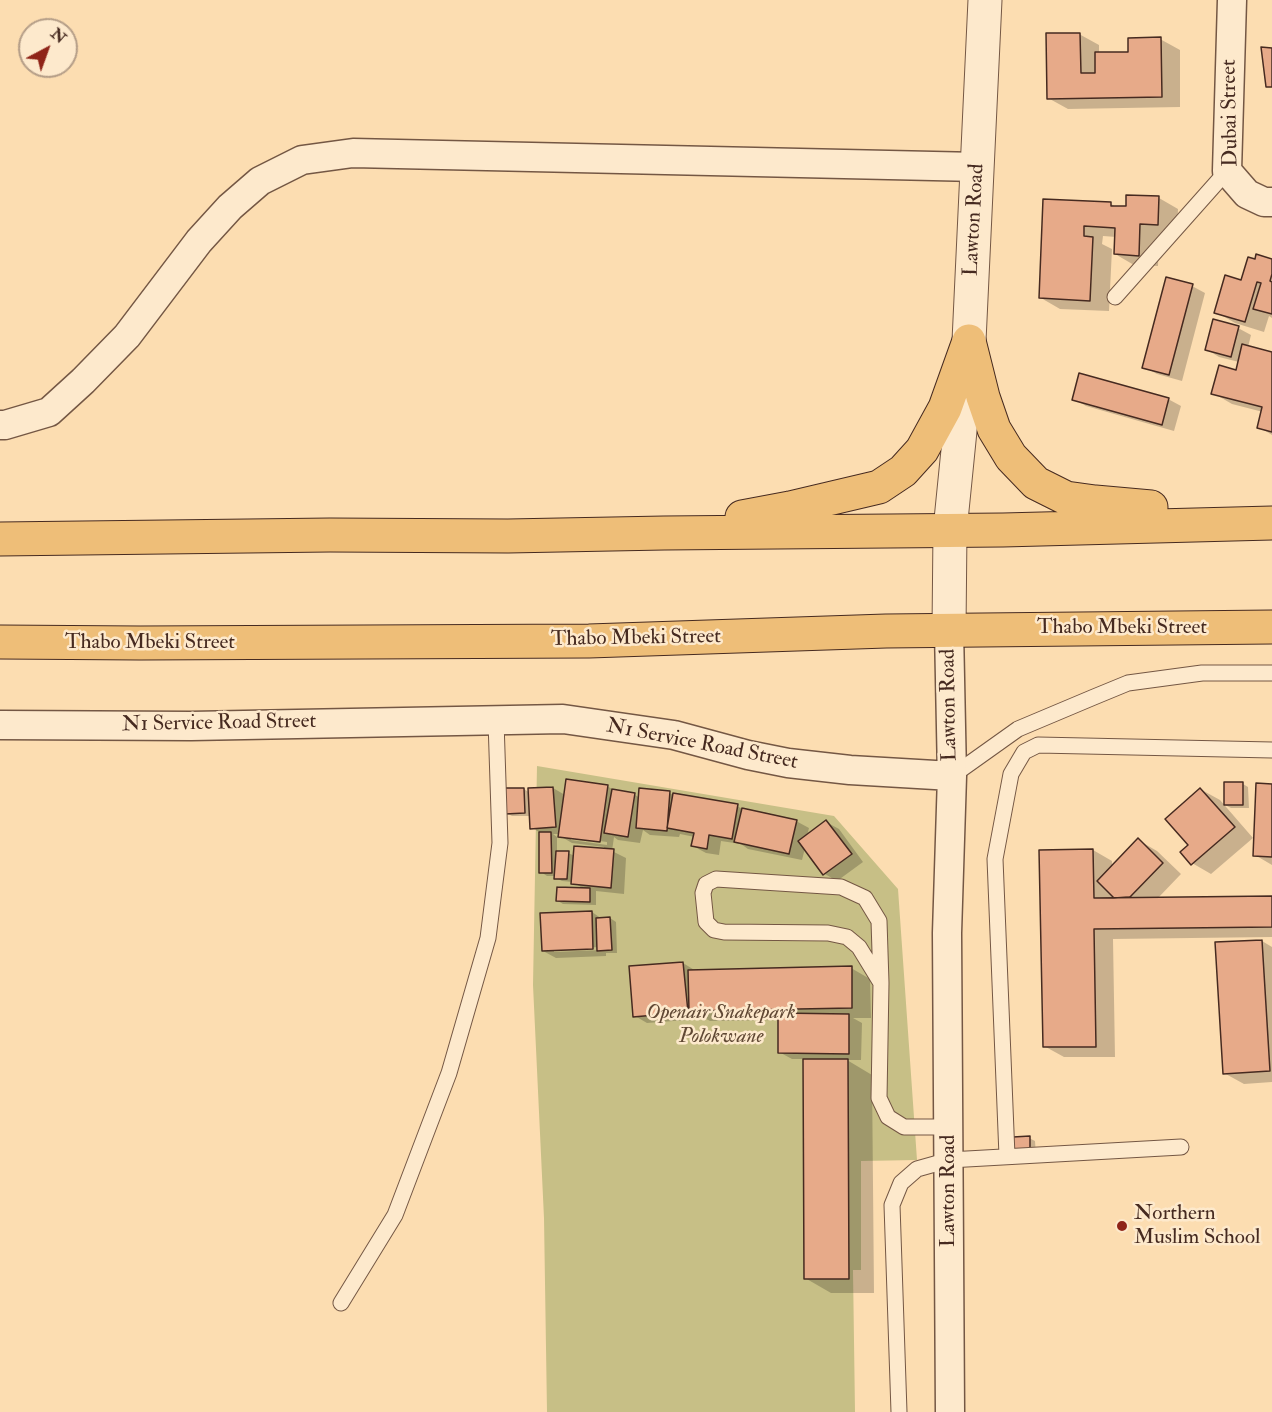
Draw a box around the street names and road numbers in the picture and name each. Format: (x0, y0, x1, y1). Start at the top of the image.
street label: Dubai Street (1217, 59, 1245, 167)
street label: Lawton Road (959, 163, 991, 277)
street label: Thabo Mbeki Street (1037, 615, 1207, 641)
street label: Thabo Mbeki Street (551, 625, 721, 653)
street label: Thabo Mbeki Street (65, 630, 235, 656)
street label: Lawton Road (936, 649, 964, 761)
street label: N1 Service Road Street (122, 710, 316, 738)
street label: N1 Service Road Street (604, 714, 800, 776)
street label: Lawton Road (936, 1135, 962, 1247)

